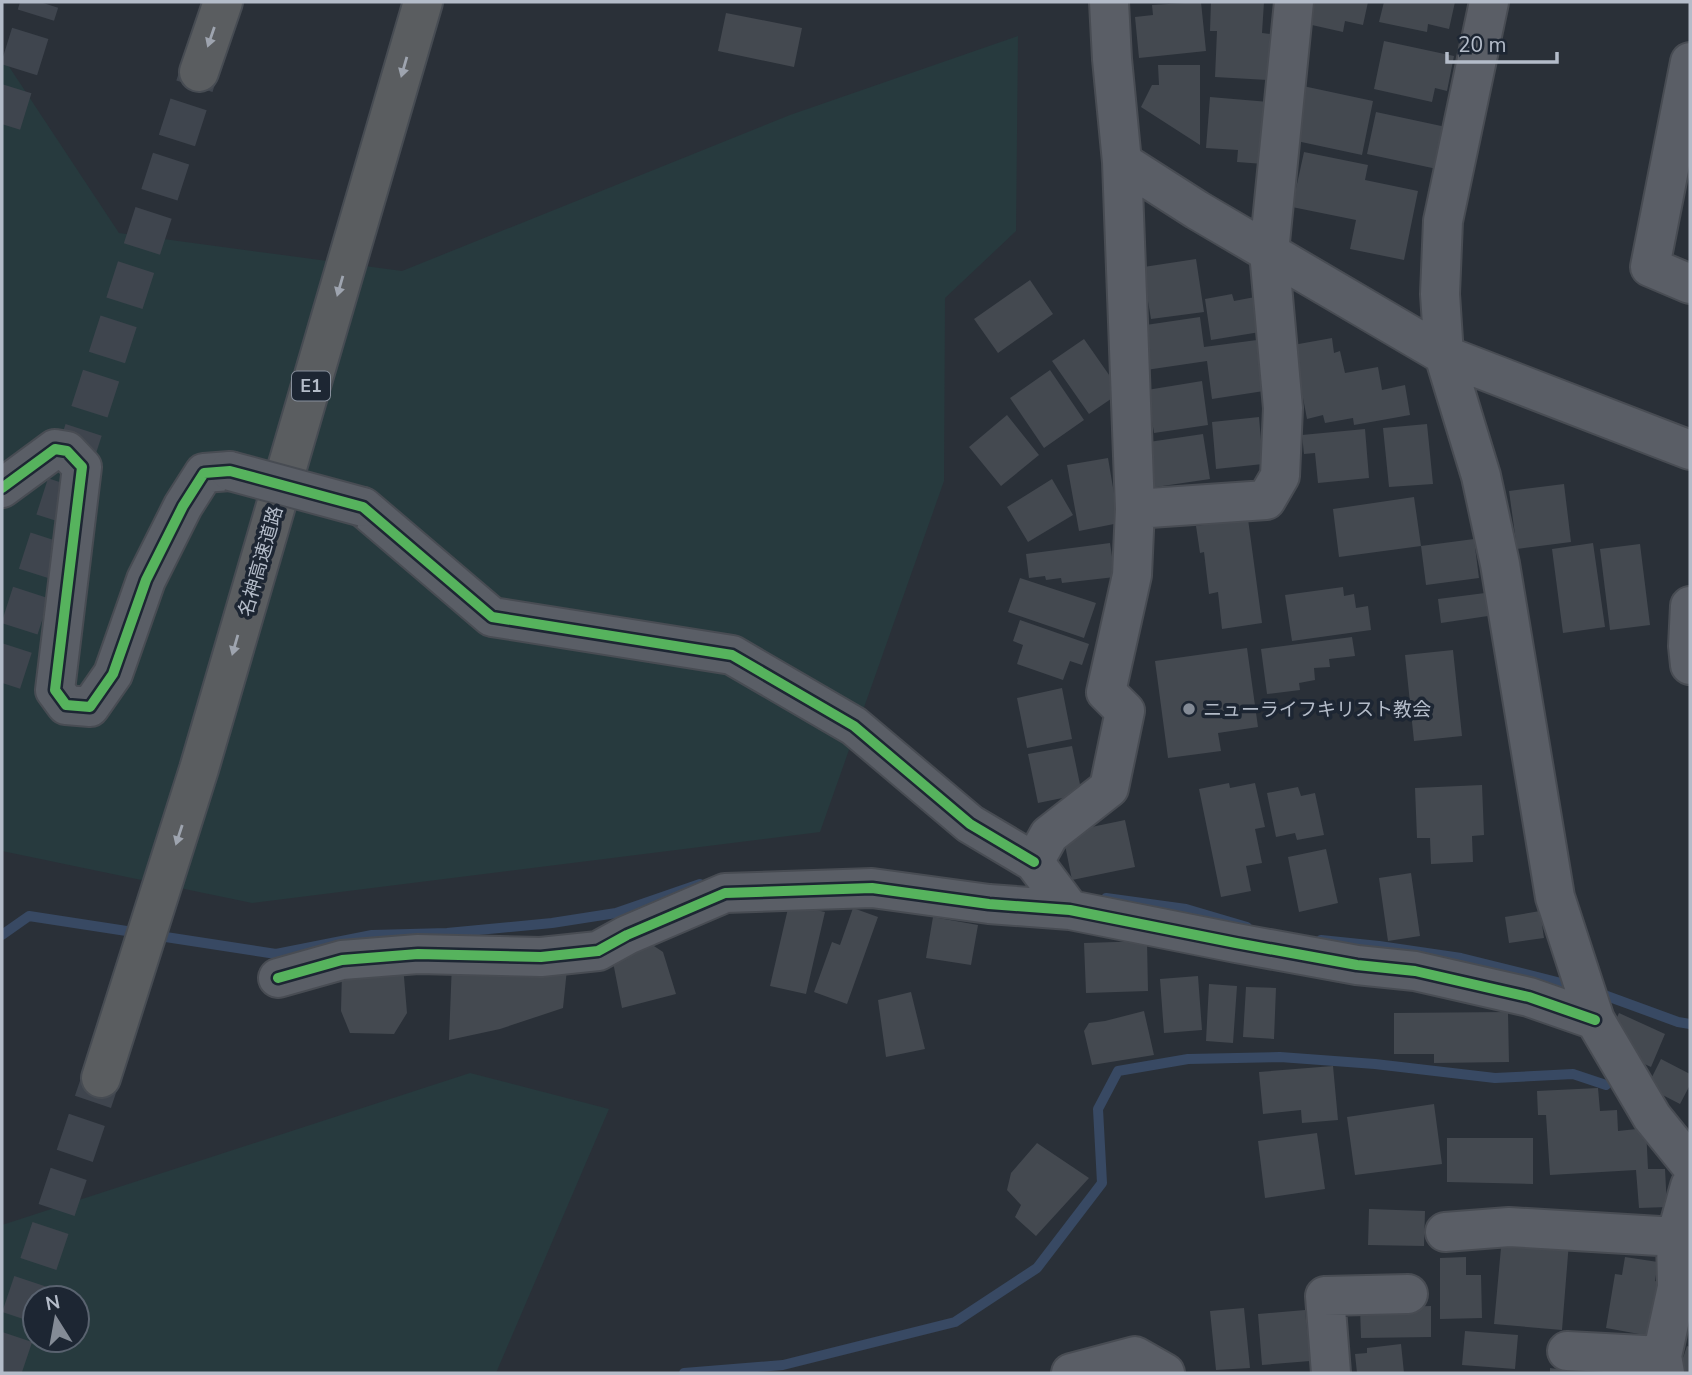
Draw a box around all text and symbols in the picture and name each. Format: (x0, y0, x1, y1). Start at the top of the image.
scale bar (1447, 21, 1557, 65)
one-way arrow (205, 26, 216, 47)
text: 20 m (1458, 31, 1507, 59)
one-way arrow (398, 57, 408, 78)
one-way arrow (335, 275, 345, 296)
road number: E1 (292, 372, 330, 400)
street label: 名神高速道路 (233, 503, 289, 620)
one-way arrow (230, 635, 240, 656)
place label: ニューライフキリスト教会 (1203, 697, 1431, 723)
marker: ニューライフキリスト教会 (1181, 701, 1197, 717)
one-way arrow (173, 824, 183, 845)
north arrow (21, 1284, 91, 1354)
text: N (43, 1289, 62, 1317)

